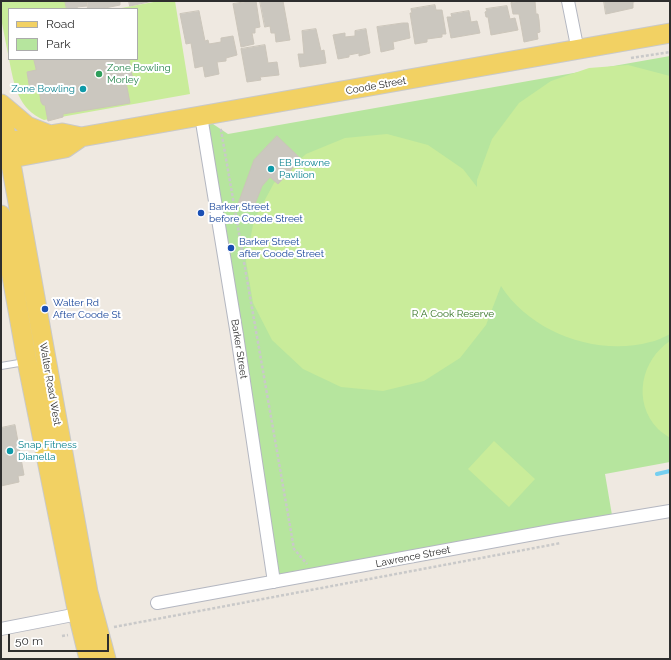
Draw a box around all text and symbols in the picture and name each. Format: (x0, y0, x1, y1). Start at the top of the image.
legend (8, 8, 138, 60)
text: Road (46, 17, 75, 31)
text: Park (46, 37, 71, 51)
place label: Zone Bowling Morley (107, 62, 171, 86)
marker: Zone Bowling Morley (94, 69, 104, 79)
street label: Coode Street (345, 75, 407, 97)
place label: Zone Bowling (11, 83, 75, 95)
marker: Zone Bowling (78, 84, 88, 94)
place label: EB Browne Pavilion (279, 157, 330, 180)
marker: EB Browne Pavilion (266, 164, 276, 174)
place label: Barker Street before Coode Street (209, 201, 303, 224)
marker: Barker Street before Coode Street (196, 208, 206, 218)
place label: Barker Street after Coode Street (239, 236, 324, 260)
marker: Barker Street after Coode Street (226, 243, 236, 253)
place label: Walter Rd After Coode St (53, 297, 121, 320)
marker: Walter Rd After Coode St (40, 304, 50, 314)
park label: R A Cook Reserve (412, 308, 494, 320)
street label: Barker Street (228, 318, 250, 380)
street label: Walter Road West (37, 342, 63, 426)
place label: Snap Fitness Dianella (18, 439, 77, 462)
marker: Snap Fitness Dianella (5, 446, 15, 456)
street label: Lawrence Street (375, 544, 451, 570)
scale bar (10, 626, 111, 652)
text: 50 m (15, 634, 43, 648)

